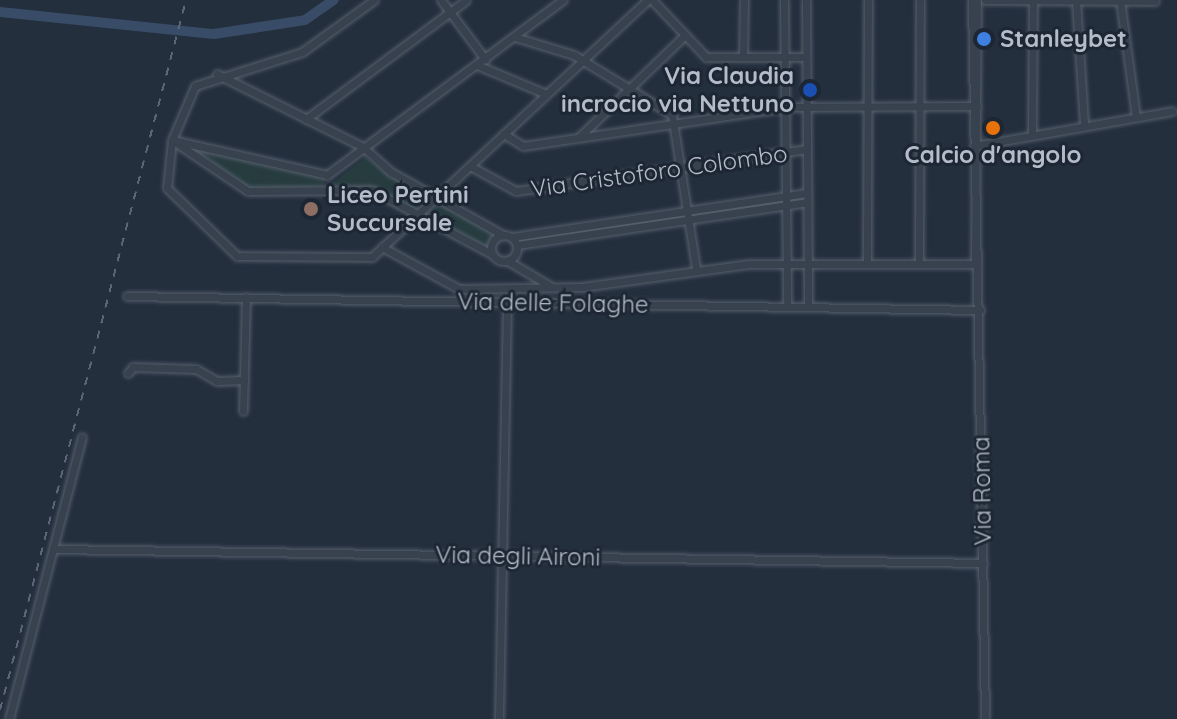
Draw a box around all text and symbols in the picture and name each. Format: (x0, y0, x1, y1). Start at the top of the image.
place label: Stanleybet (1000, 25, 1127, 53)
marker: Stanleybet (975, 30, 993, 48)
place label: Via Claudia incrocio via Nettuno (561, 62, 794, 118)
marker: Via Claudia incrocio via Nettuno (801, 81, 819, 99)
marker: Calcio d'angolo (984, 119, 1002, 137)
street label: Via Cristoforo Colombo (529, 139, 789, 203)
place label: Calcio d'angolo (905, 141, 1081, 169)
place label: Liceo Pertini Succursale (327, 181, 469, 237)
marker: Liceo Pertini Succursale (302, 200, 320, 218)
street label: Via delle Folaghe (457, 287, 649, 319)
street label: Via Roma (967, 436, 997, 546)
street label: Via degli Aironi (435, 540, 601, 572)

